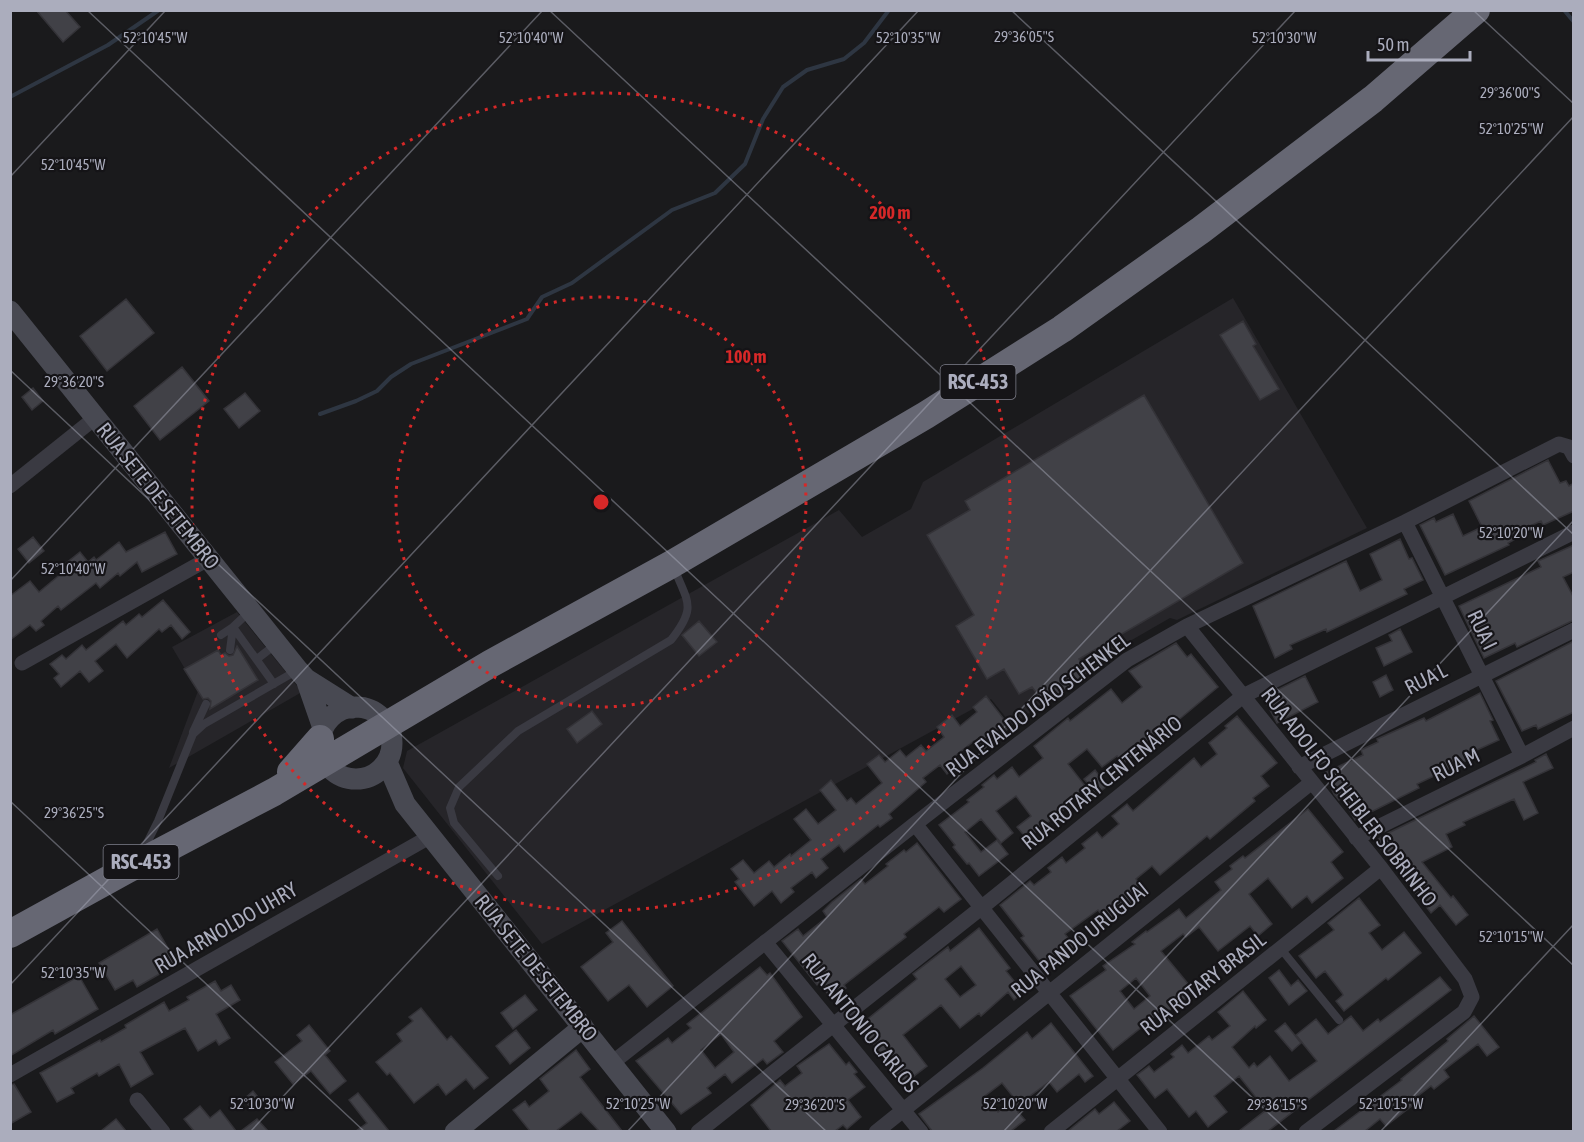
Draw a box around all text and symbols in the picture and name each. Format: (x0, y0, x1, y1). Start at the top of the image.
scale bar (1368, 24, 1470, 62)
text: 29°36'05"S (994, 28, 1054, 45)
text: 52°10'45"W (123, 29, 187, 46)
text: 52°10'40"W (499, 29, 563, 46)
text: 52°10'35"W (876, 29, 940, 46)
text: 52°10'30"W (1252, 29, 1316, 46)
text: 50 m (1377, 34, 1409, 55)
text: 29°36'00"S (1480, 84, 1540, 101)
text: 52°10'25"W (1479, 120, 1543, 137)
text: 52°10'45"W (41, 156, 105, 173)
text: 200 m (870, 202, 910, 223)
text: 100 m (726, 346, 766, 367)
road number: RSC-453 (940, 365, 1016, 399)
text: 29°36'20"S (44, 373, 104, 390)
street label: RUA SETE DE SETEMBRO (93, 417, 225, 573)
centre of rings (591, 492, 611, 512)
text: 52°10'20"W (1479, 524, 1543, 541)
text: 52°10'40"W (41, 560, 105, 577)
street label: RUA I (1463, 606, 1503, 653)
street label: RUA EVALDO JOÃO SCHENKEL (941, 627, 1134, 781)
street label: RUA L (1400, 657, 1451, 699)
street label: RUA ADOLFO SCHEIBLER SOBRINHO (1257, 682, 1443, 911)
street label: RUA ROTARY CENTENÁRIO (1016, 710, 1186, 854)
street label: RUA M (1428, 742, 1483, 786)
text: 29°36'25"S (44, 804, 104, 821)
road number: RSC-453 (104, 845, 178, 879)
street label: RUA ARNOLDO UHRY (150, 876, 302, 978)
street label: RUA PANDO URUGUAI (1006, 877, 1153, 1002)
street label: RUA SETE DE SETEMBRO (471, 889, 603, 1045)
street label: RUA ROTARY BRASIL (1135, 927, 1270, 1040)
text: 52°10'15"W (1479, 928, 1543, 945)
street label: RUA ANTONIO CARLOS (797, 948, 924, 1097)
text: 52°10'35"W (41, 964, 105, 981)
text: 52°10'30"W (230, 1095, 294, 1112)
text: 52°10'25"W (606, 1095, 670, 1112)
text: 52°10'20"W (983, 1095, 1047, 1112)
text: 52°10'15"W (1359, 1095, 1423, 1112)
text: 29°36'20"S (785, 1096, 845, 1113)
text: 29°36'15"S (1247, 1096, 1307, 1113)

